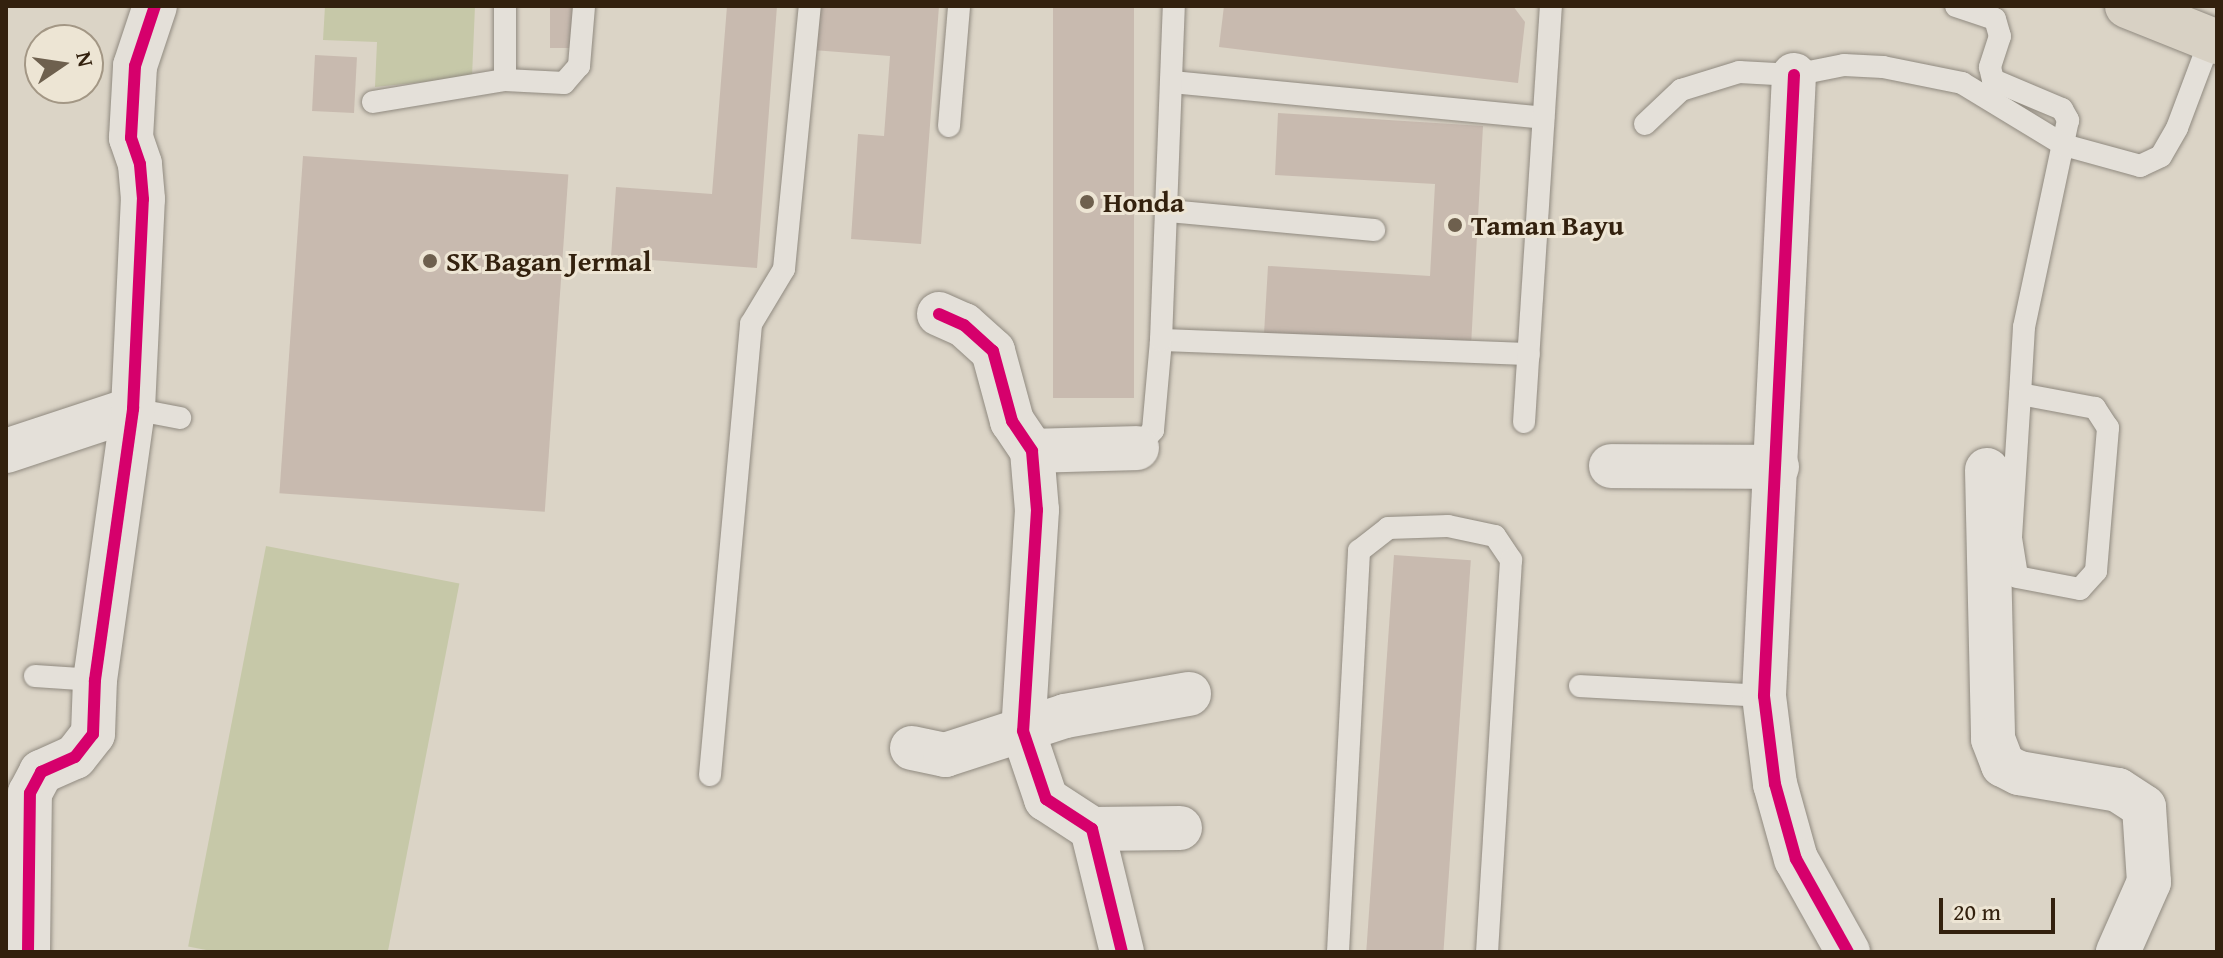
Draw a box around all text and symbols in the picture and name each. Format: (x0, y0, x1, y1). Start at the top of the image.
north arrow (24, 24, 104, 104)
text: N (68, 48, 103, 70)
place label: Honda (1103, 185, 1184, 219)
marker: Honda (1078, 193, 1096, 211)
place label: Taman Bayu (1471, 208, 1624, 242)
marker: Taman Bayu (1446, 216, 1464, 234)
place label: SK Bagan Jermal (446, 244, 651, 278)
marker: SK Bagan Jermal (421, 252, 439, 270)
scale bar (1943, 882, 2059, 932)
text: 20 m (1953, 894, 2001, 929)

